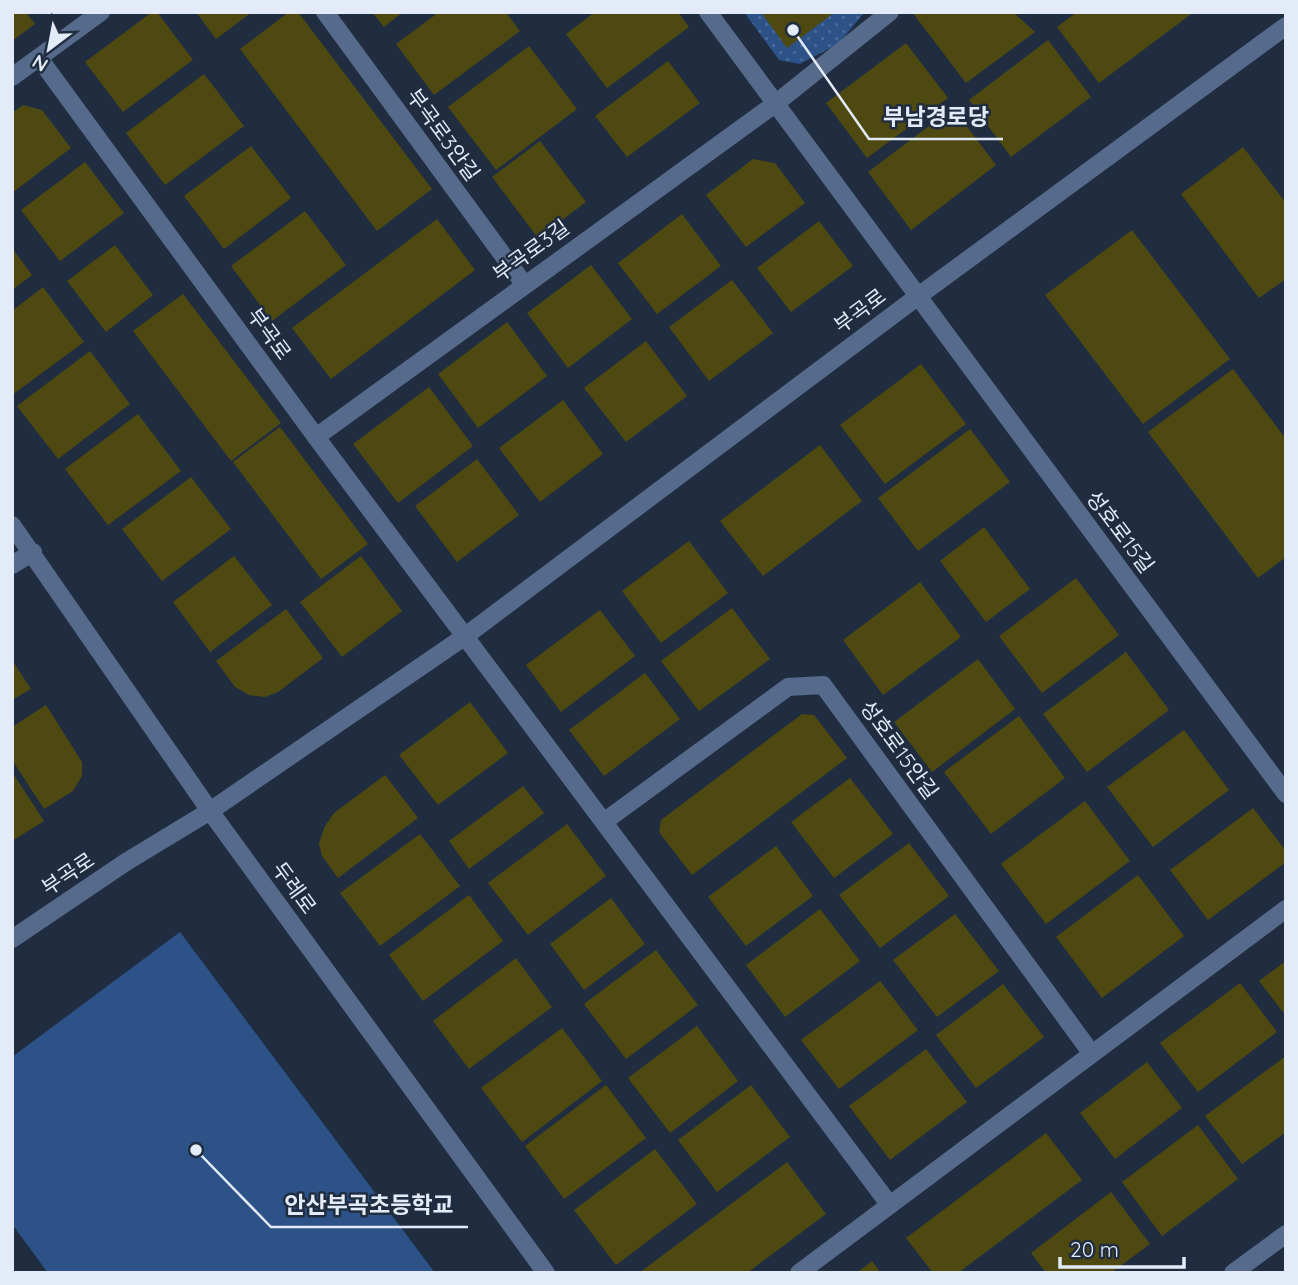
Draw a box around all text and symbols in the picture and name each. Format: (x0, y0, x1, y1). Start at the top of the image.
north arrow (14, 14, 84, 84)
text: N (28, 50, 52, 77)
street label: 부곡로3안길 (402, 83, 486, 186)
callout: 부남경로당 (869, 95, 1003, 139)
text: 부남경로당 (883, 102, 989, 131)
street label: 부곡로3길 (487, 214, 574, 287)
street label: 부곡로 (828, 282, 890, 338)
street label: 부곡로 (242, 302, 297, 365)
street label: 성호로15길 (1081, 485, 1160, 578)
street label: 성호로15안길 (855, 695, 944, 804)
street label: 부곡로 (36, 846, 99, 900)
street label: 두레로 (267, 856, 322, 919)
callout: 안산부곡초등학교 (271, 1183, 468, 1227)
text: 안산부곡초등학교 (284, 1190, 454, 1219)
scale bar (1060, 1226, 1184, 1270)
text: 20 m (1070, 1236, 1119, 1262)

